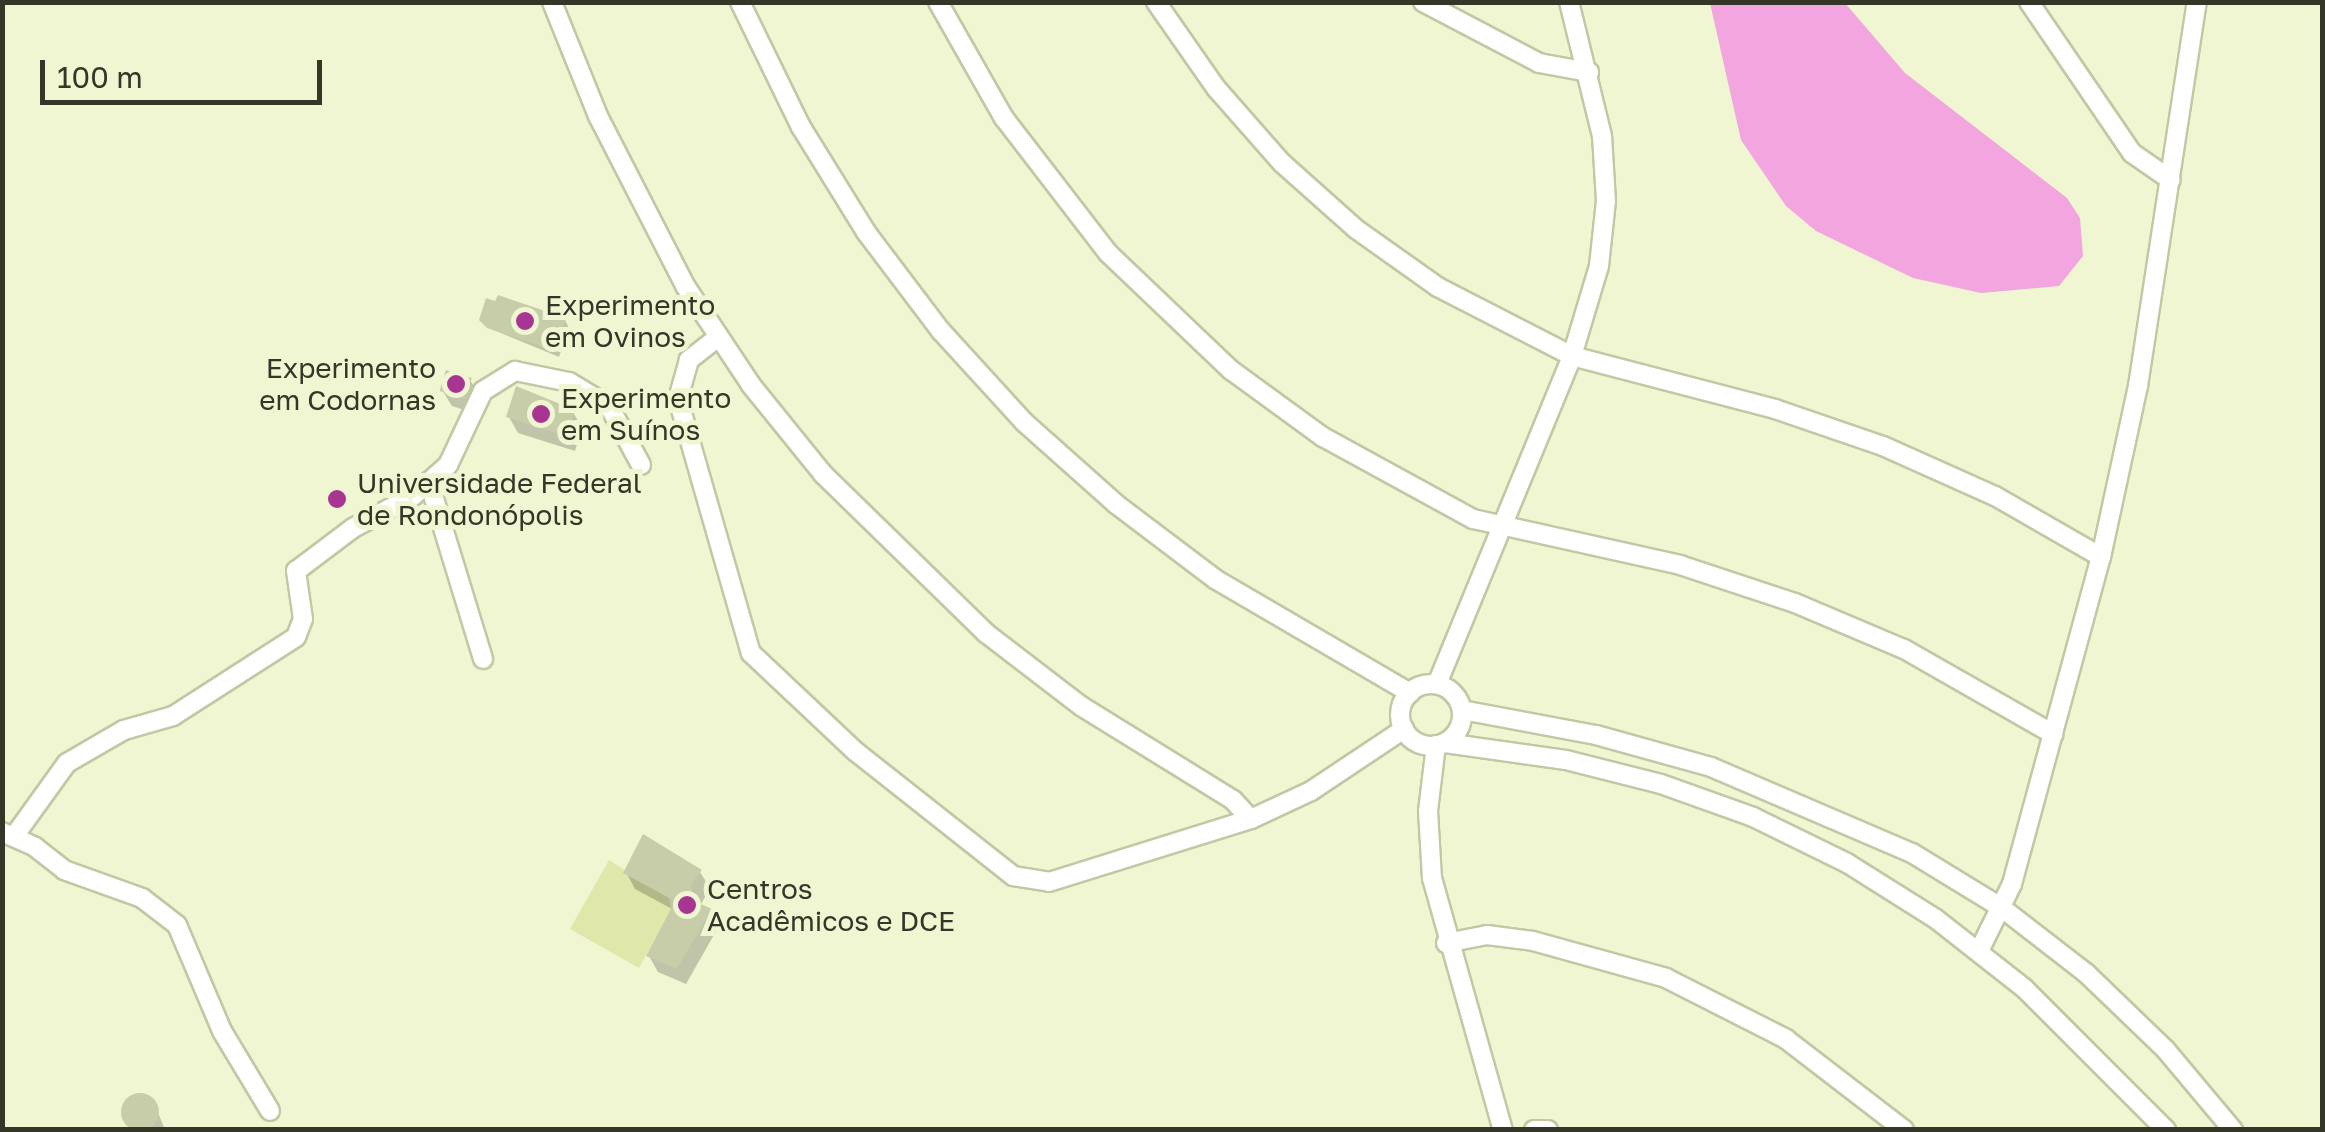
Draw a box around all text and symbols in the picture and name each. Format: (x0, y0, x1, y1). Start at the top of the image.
scale bar (45, 40, 328, 102)
text: 100 m (57, 59, 143, 95)
place label: Experimento em Ovinos (545, 288, 715, 354)
marker: Experimento em Ovinos (514, 310, 536, 332)
place label: Experimento em Codornas (259, 351, 436, 417)
marker: Experimento em Codornas (445, 373, 467, 395)
place label: Experimento em Suínos (561, 381, 731, 447)
marker: Experimento em Suínos (530, 403, 552, 425)
place label: Universidade Federal de Rondonópolis (357, 466, 642, 532)
marker: Universidade Federal de Rondonópolis (326, 488, 348, 510)
place label: Centros Acadêmicos e DCE (707, 872, 955, 938)
marker: Centros Acadêmicos e DCE (676, 894, 698, 916)

